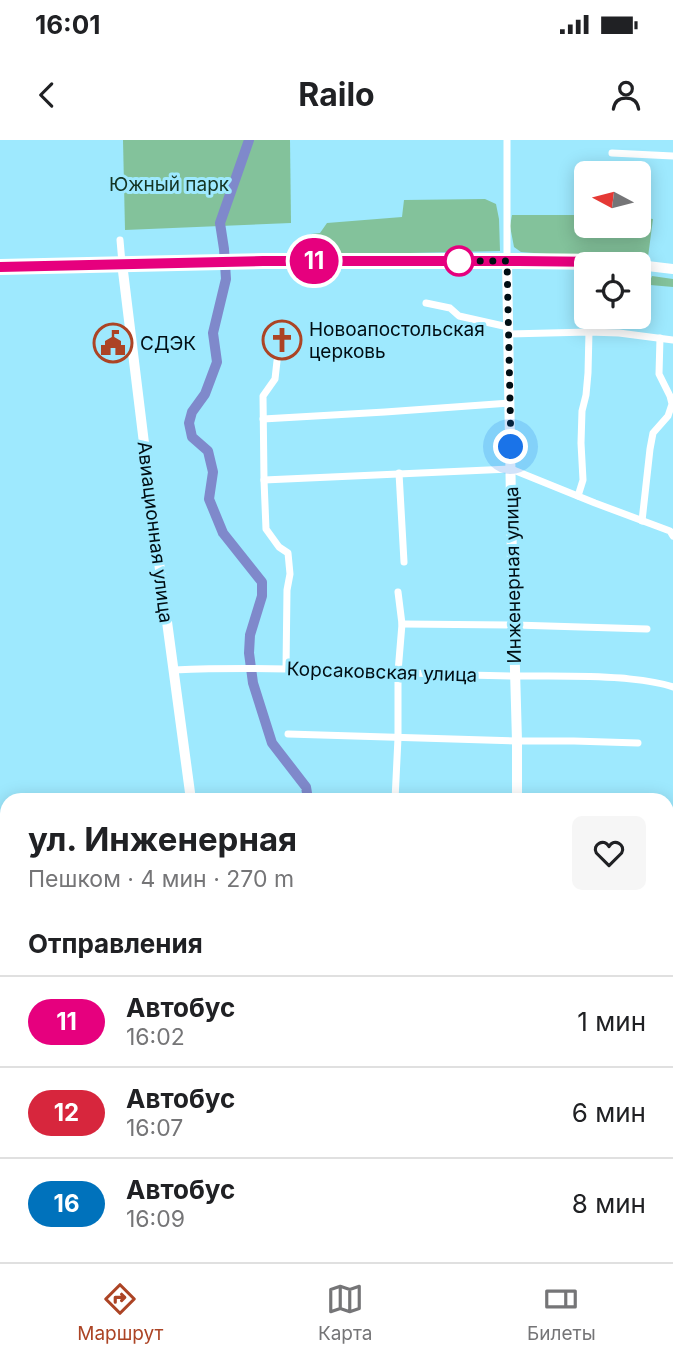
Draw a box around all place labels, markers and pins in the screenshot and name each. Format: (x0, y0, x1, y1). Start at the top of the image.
unlabelled marker (444, 246, 474, 276)
place label: Новоапостольская церковь (309, 318, 485, 363)
church icon: Новоапостольская церковь (261, 319, 303, 361)
public building icon: СДЭК (92, 322, 134, 364)
place label: СДЭК (140, 332, 196, 355)

